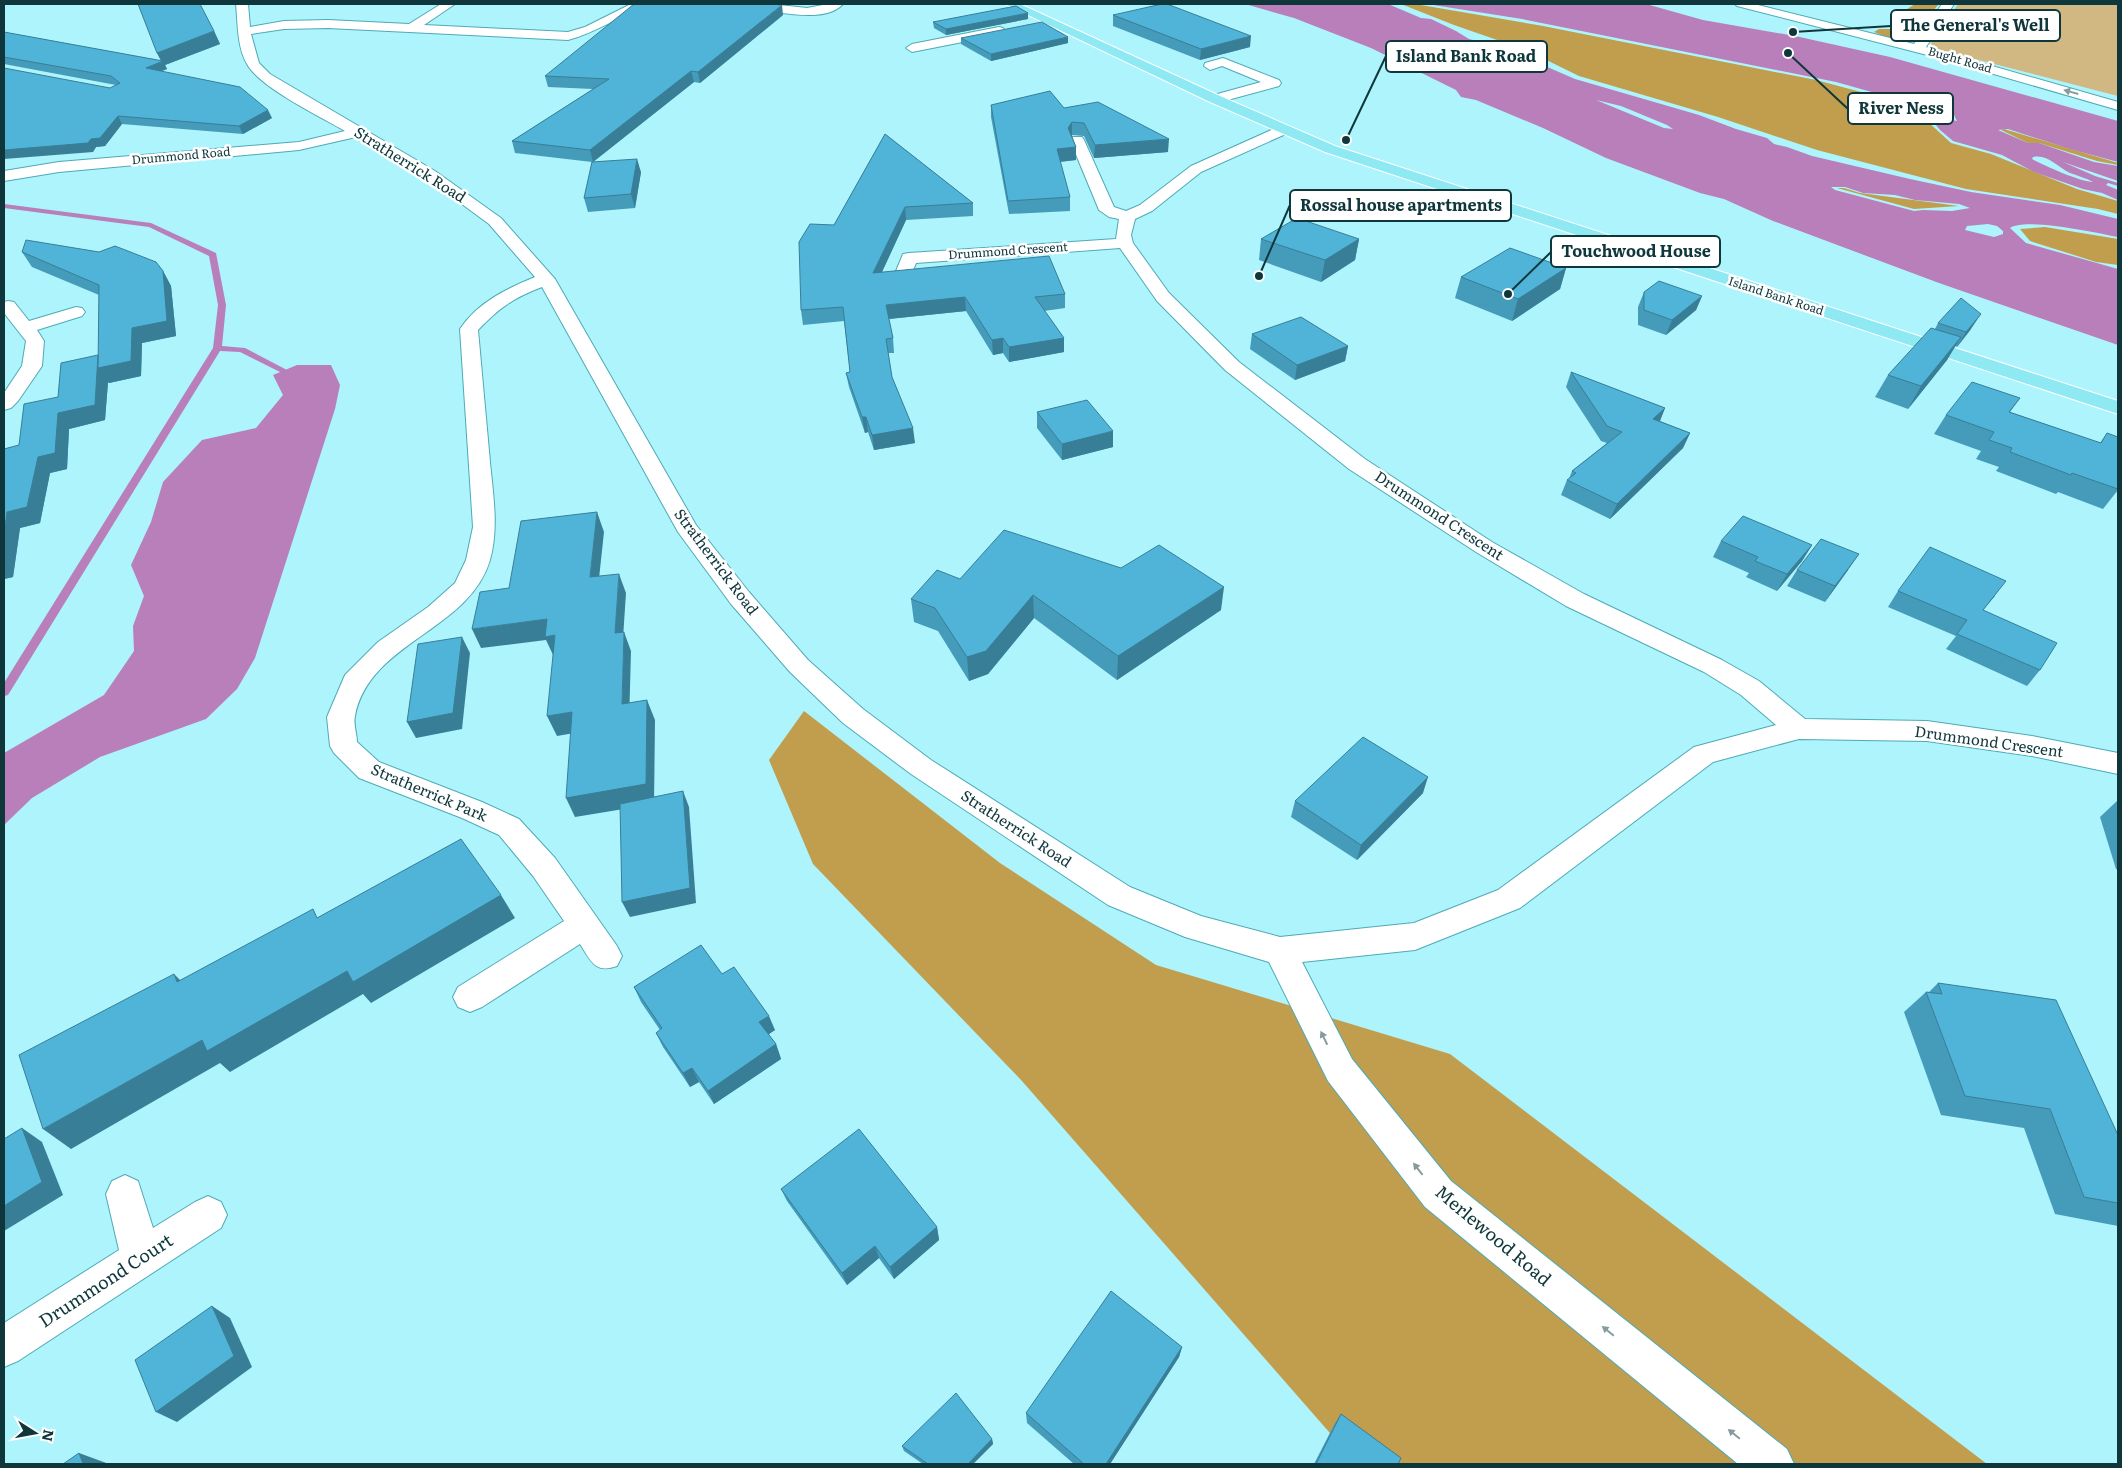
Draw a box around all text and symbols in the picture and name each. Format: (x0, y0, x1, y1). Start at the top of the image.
callout: The General's Well (1891, 10, 2060, 41)
text: The General's Well (1901, 12, 2050, 36)
callout: Island Bank Road (1386, 41, 1547, 72)
street label: Bught Road (1926, 41, 1995, 77)
text: Island Bank Road (1396, 43, 1537, 67)
one-way arrow (2064, 88, 2079, 96)
callout: River Ness (1848, 93, 1953, 124)
text: River Ness (1858, 95, 1944, 119)
street label: Stratherrick Road (350, 120, 471, 207)
street label: Drummond Road (131, 142, 232, 168)
callout: Rossal house apartments (1290, 190, 1511, 221)
text: Rossal house apartments (1300, 192, 1502, 216)
callout: Touchwood House (1551, 236, 1720, 267)
street label: Drummond Crescent (947, 237, 1069, 263)
text: Touchwood House (1561, 238, 1711, 262)
street label: Island Bank Road (1726, 271, 1827, 319)
street label: Drummond Crescent (1371, 464, 1509, 565)
street label: Stratherrick Road (670, 503, 765, 619)
street label: Drummond Crescent (1913, 719, 2065, 762)
street label: Stratherrick Park (368, 757, 492, 827)
street label: Stratherrick Road (957, 783, 1077, 872)
one-way arrow (1320, 1031, 1328, 1045)
one-way arrow (1413, 1163, 1424, 1176)
street label: Merlewood Road (1430, 1178, 1558, 1292)
street label: Drummond Court (33, 1226, 178, 1333)
one-way arrow (1602, 1326, 1615, 1337)
north arrow (10, 1408, 60, 1458)
text: N (38, 1428, 60, 1444)
one-way arrow (1728, 1428, 1741, 1439)

